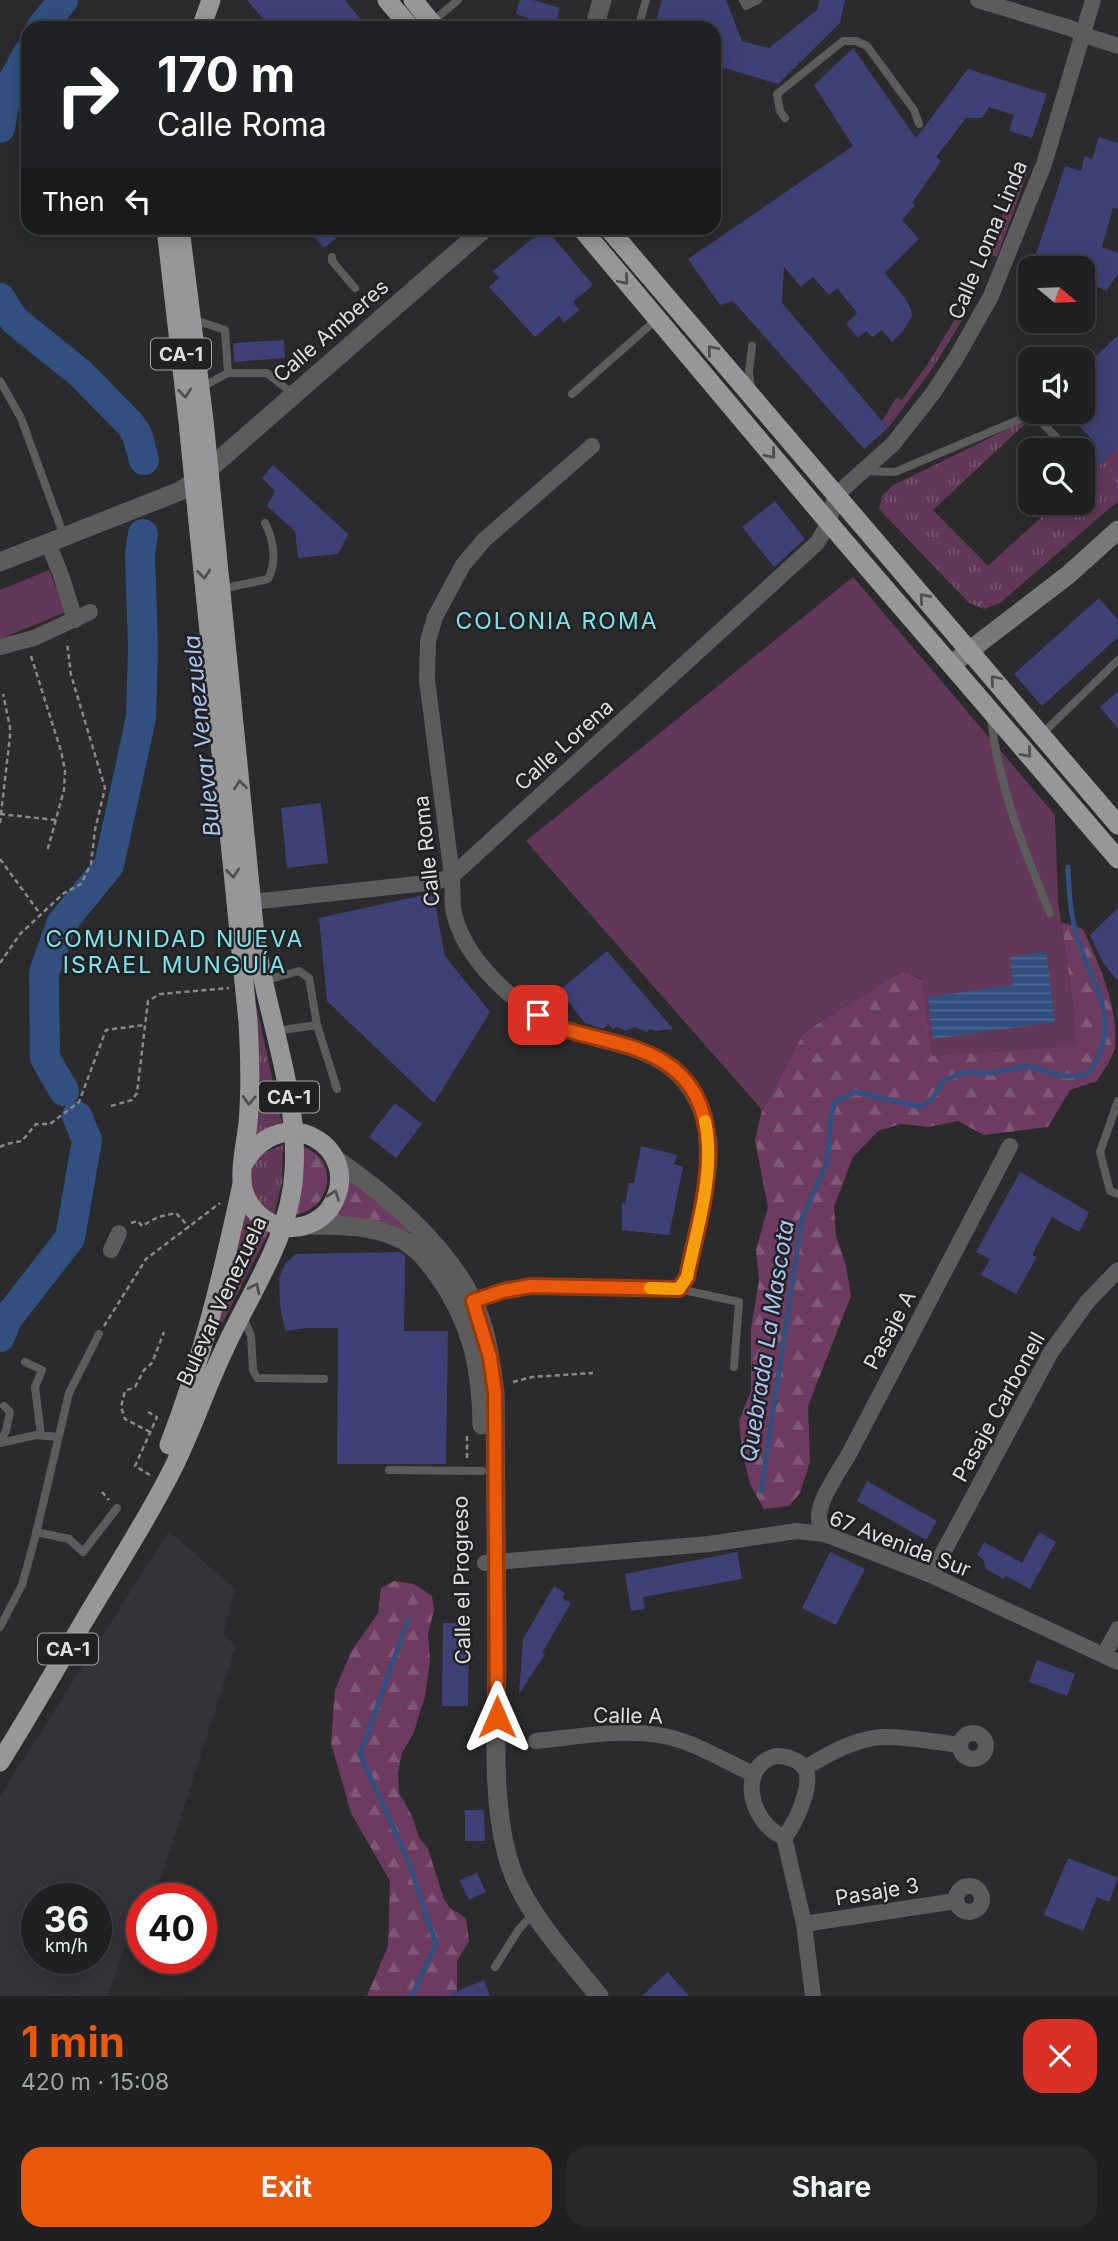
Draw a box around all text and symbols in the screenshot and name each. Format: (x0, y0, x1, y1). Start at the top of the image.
text: 170 m (157, 45, 295, 104)
icon: right (42, 49, 133, 140)
text: Calle Roma (157, 105, 327, 144)
street label: Calle Loma Linda (943, 157, 1032, 323)
icon: left (119, 182, 157, 220)
text: Then (42, 186, 105, 217)
north arrow (1018, 256, 1096, 332)
map controls (1018, 256, 1095, 515)
one-way arrow (616, 272, 629, 284)
street label: Calle Amberes (268, 274, 393, 387)
road number: CA-1 (151, 338, 211, 370)
one-way arrow (708, 346, 720, 359)
button: sound (1018, 347, 1095, 424)
one-way arrow (177, 388, 192, 399)
button: search (1018, 438, 1095, 515)
one-way arrow (763, 446, 775, 459)
one-way arrow (196, 568, 211, 580)
one-way arrow (920, 593, 932, 606)
district label: COLONIA ROMA (455, 607, 659, 635)
water label: Bulevar Venezuela (177, 634, 227, 838)
one-way arrow (990, 675, 1003, 688)
street label: Calle Lorena (509, 694, 618, 795)
one-way arrow (1019, 745, 1031, 758)
one-way arrow (233, 779, 248, 791)
street label: Calle Roma (408, 794, 445, 908)
one-way arrow (225, 868, 240, 879)
district label: COMUNIDAD NUEVA ISRAEL MUNGUÍA (46, 925, 304, 979)
pin (508, 985, 568, 1045)
icon: arrive (519, 996, 557, 1034)
road number: CA-1 (259, 1082, 319, 1112)
one-way arrow (242, 1095, 257, 1106)
one-way arrow (326, 1190, 340, 1202)
street label: Bulevar Venezuela (171, 1212, 272, 1389)
water label: Quebrada La Mascota (734, 1218, 800, 1464)
one-way arrow (247, 1283, 261, 1295)
street label: Pasaje A (858, 1286, 921, 1374)
street label: Pasaje Carbonell (947, 1328, 1050, 1486)
street label: Calle el Progreso (448, 1495, 475, 1665)
street label: 67 Avenida Sur (826, 1505, 974, 1582)
road number: CA-1 (38, 1634, 98, 1665)
position arrow (460, 1680, 534, 1754)
street label: Calle A (593, 1702, 663, 1729)
street label: Pasaje 3 (833, 1873, 921, 1910)
speed limit sign: 40 (126, 1883, 217, 1974)
text: 36 (44, 1898, 89, 1940)
text: km/h (45, 1935, 88, 1956)
text: 1 min (21, 2016, 125, 2067)
button: close (1023, 2019, 1097, 2093)
text: 420 m · 15:08 (21, 2068, 169, 2096)
button: Exit (21, 2147, 552, 2227)
button: Share (566, 2147, 1097, 2227)

